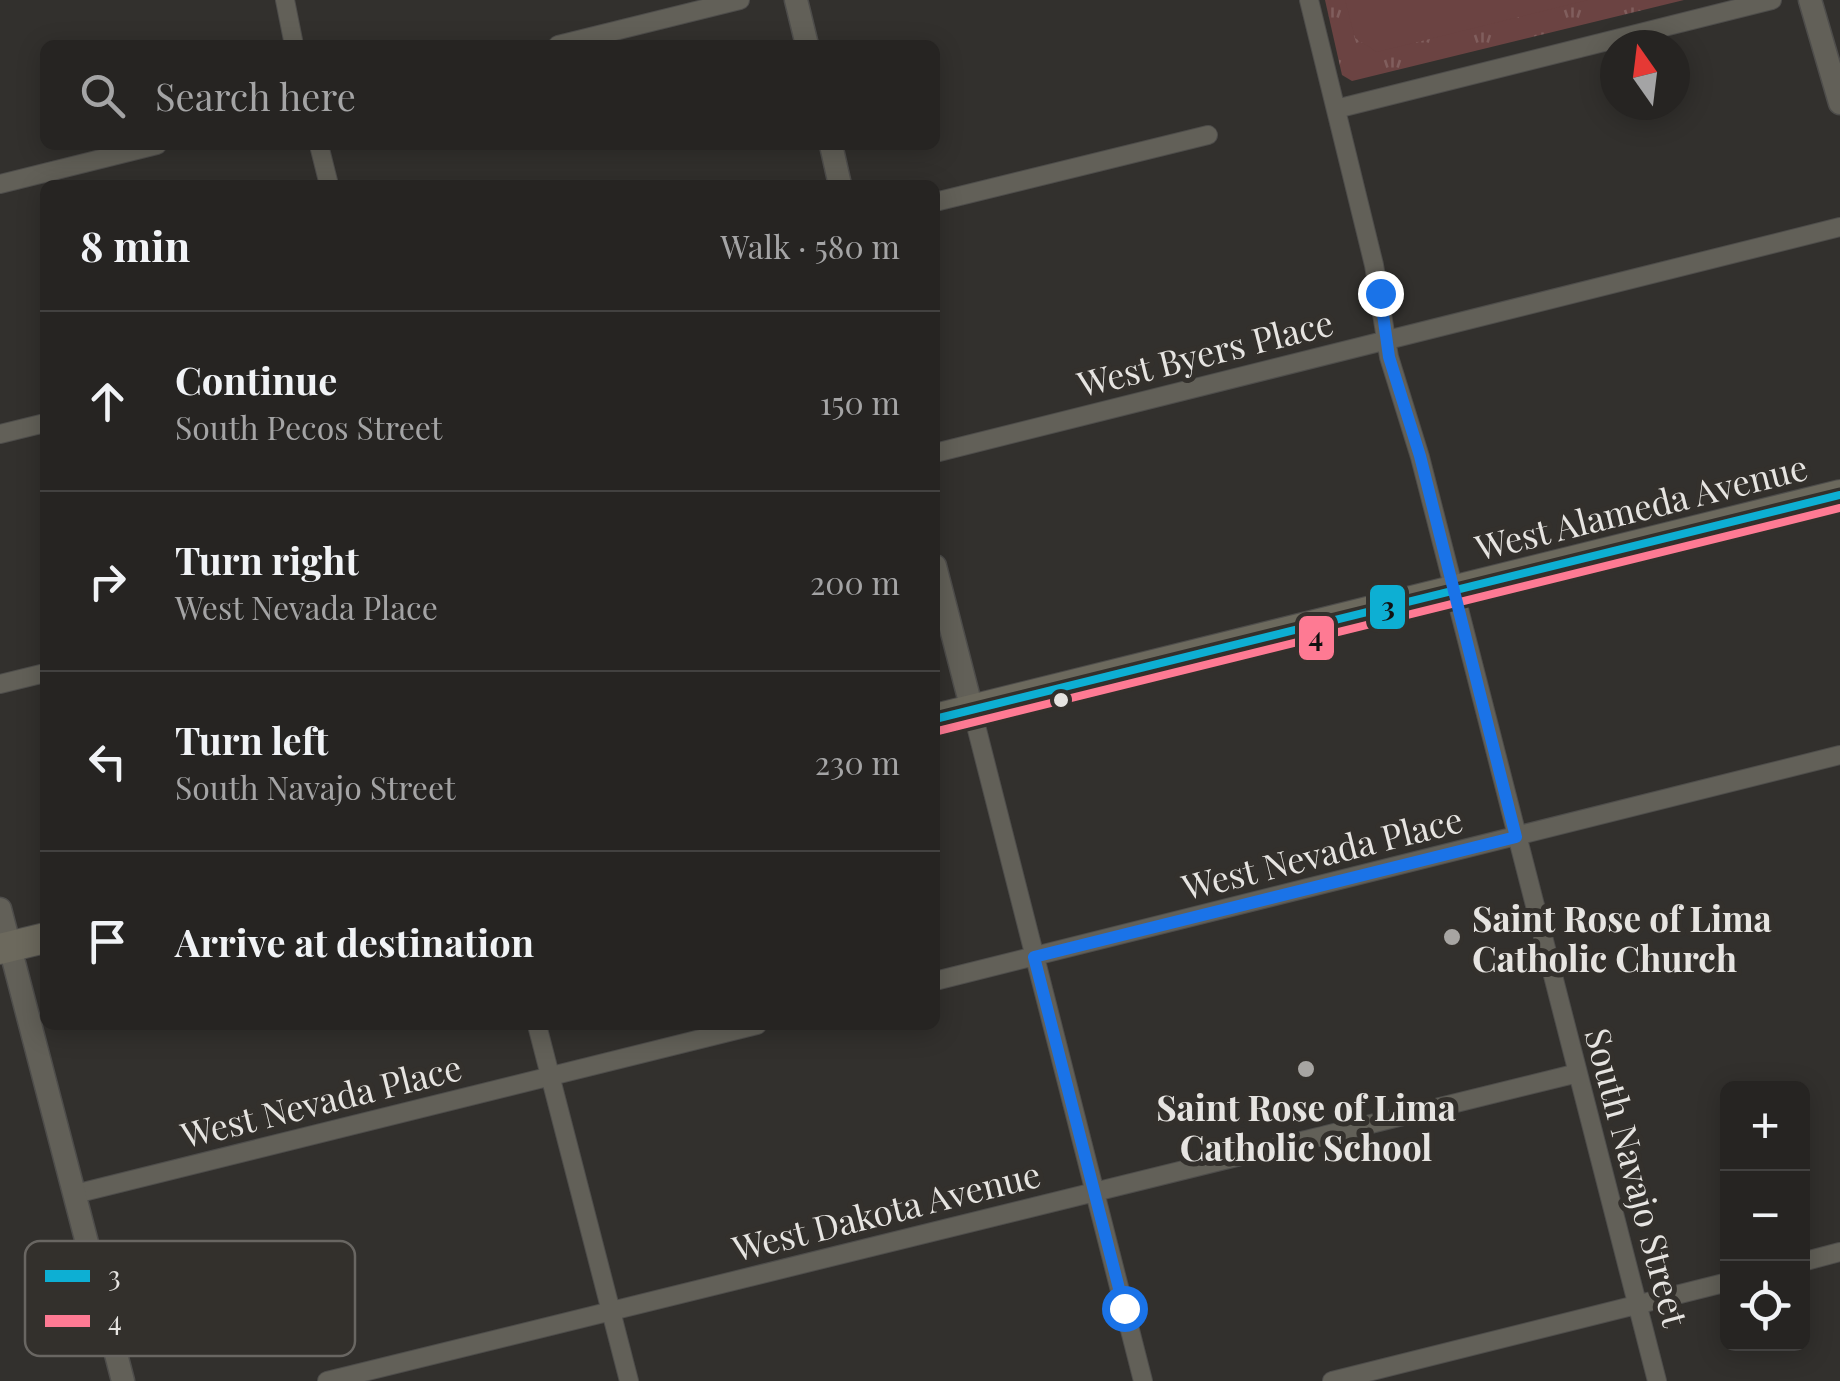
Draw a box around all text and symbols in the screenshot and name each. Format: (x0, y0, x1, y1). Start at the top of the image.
north arrow (1600, 30, 1690, 120)
search box (40, 40, 940, 150)
icon: search (75, 68, 130, 123)
text: Search here (155, 70, 356, 121)
text: 8 min (80, 217, 190, 273)
text: Walk · 580 m (720, 224, 900, 267)
route end (1358, 271, 1404, 317)
street label: West Byers Place (1071, 298, 1338, 407)
text: Continue (175, 354, 337, 405)
icon: ahead (80, 374, 135, 429)
text: 150 m (820, 380, 900, 423)
text: South Pecos Street (175, 405, 442, 448)
street label: West Alameda Avenue (1469, 442, 1812, 570)
text: Turn right (175, 534, 359, 585)
icon: right (80, 554, 135, 609)
text: 200 m (810, 560, 900, 603)
line badge: 3 (1368, 583, 1407, 631)
text: West Nevada Place (175, 585, 438, 628)
text: 3 (1381, 587, 1395, 624)
line badge: 4 (1297, 614, 1336, 662)
text: 4 (1309, 617, 1323, 654)
unlabelled marker (1051, 690, 1071, 710)
text: Turn left (175, 714, 328, 765)
icon: left (80, 734, 135, 789)
text: 230 m (815, 740, 900, 783)
text: South Navajo Street (175, 765, 456, 808)
street label: West Nevada Place (1176, 794, 1467, 910)
place label: Saint Rose of Lima Catholic Church (1472, 894, 1772, 981)
icon: arrive (80, 914, 135, 969)
text: Arrive at destination (175, 916, 534, 967)
marker: Saint Rose of Lima Catholic Church (1441, 926, 1463, 948)
street label: South Navajo Street (1576, 1023, 1701, 1332)
street label: West Nevada Place (175, 1042, 466, 1158)
marker: Saint Rose of Lima Catholic School (1295, 1058, 1317, 1080)
map controls (1720, 1081, 1810, 1351)
button: + (1720, 1081, 1810, 1171)
place label: Saint Rose of Lima Catholic School (1156, 1083, 1456, 1170)
street label: West Dakota Avenue (726, 1149, 1045, 1271)
button: − (1720, 1171, 1810, 1261)
legend (25, 1241, 355, 1356)
text: 3 (108, 1256, 121, 1293)
button: locate (1720, 1261, 1810, 1351)
route start (1102, 1286, 1148, 1332)
text: 4 (108, 1301, 122, 1338)

